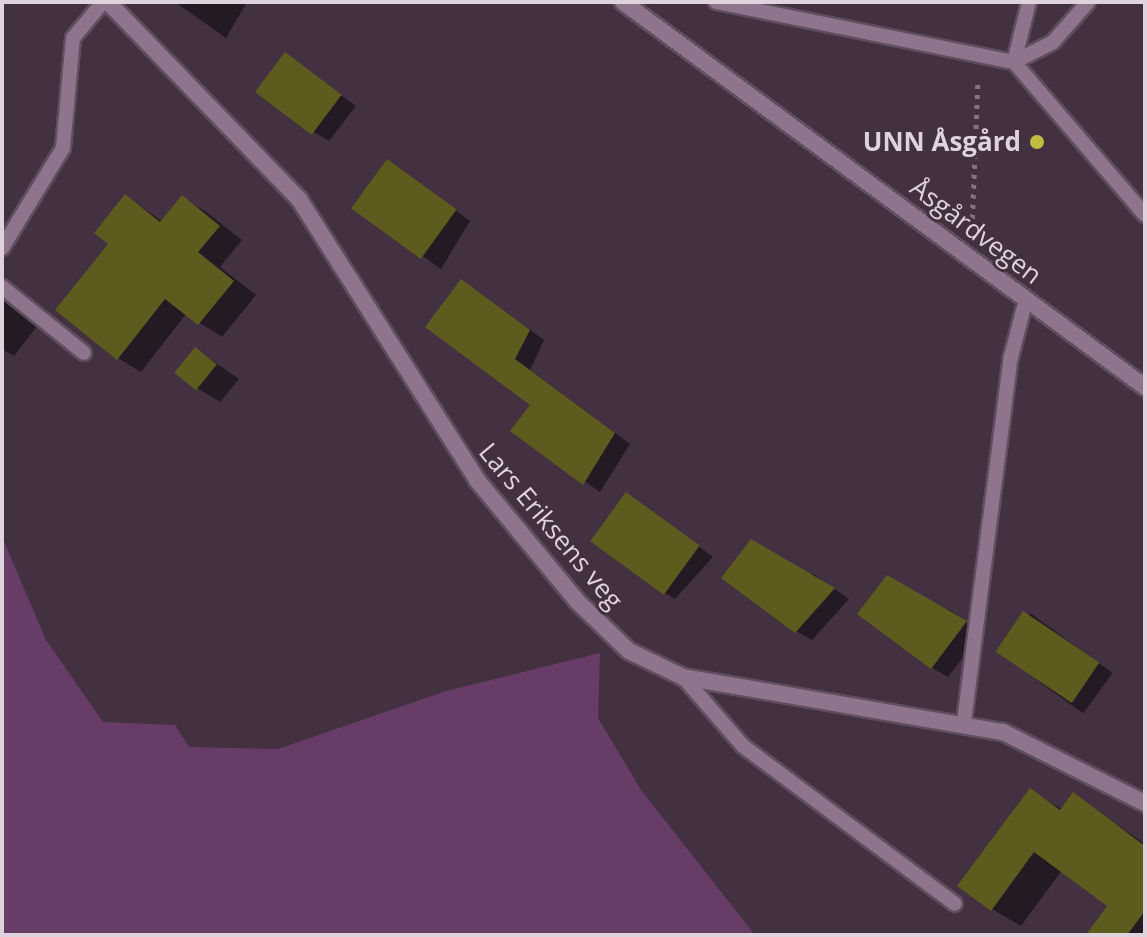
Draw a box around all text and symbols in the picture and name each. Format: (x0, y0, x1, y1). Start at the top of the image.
place label: UNN Åsgård (863, 126, 1021, 158)
marker: UNN Åsgård (1028, 133, 1046, 151)
street label: Åsgårdvegen (904, 172, 1048, 290)
street label: Lars Eriksens veg (473, 437, 629, 615)

